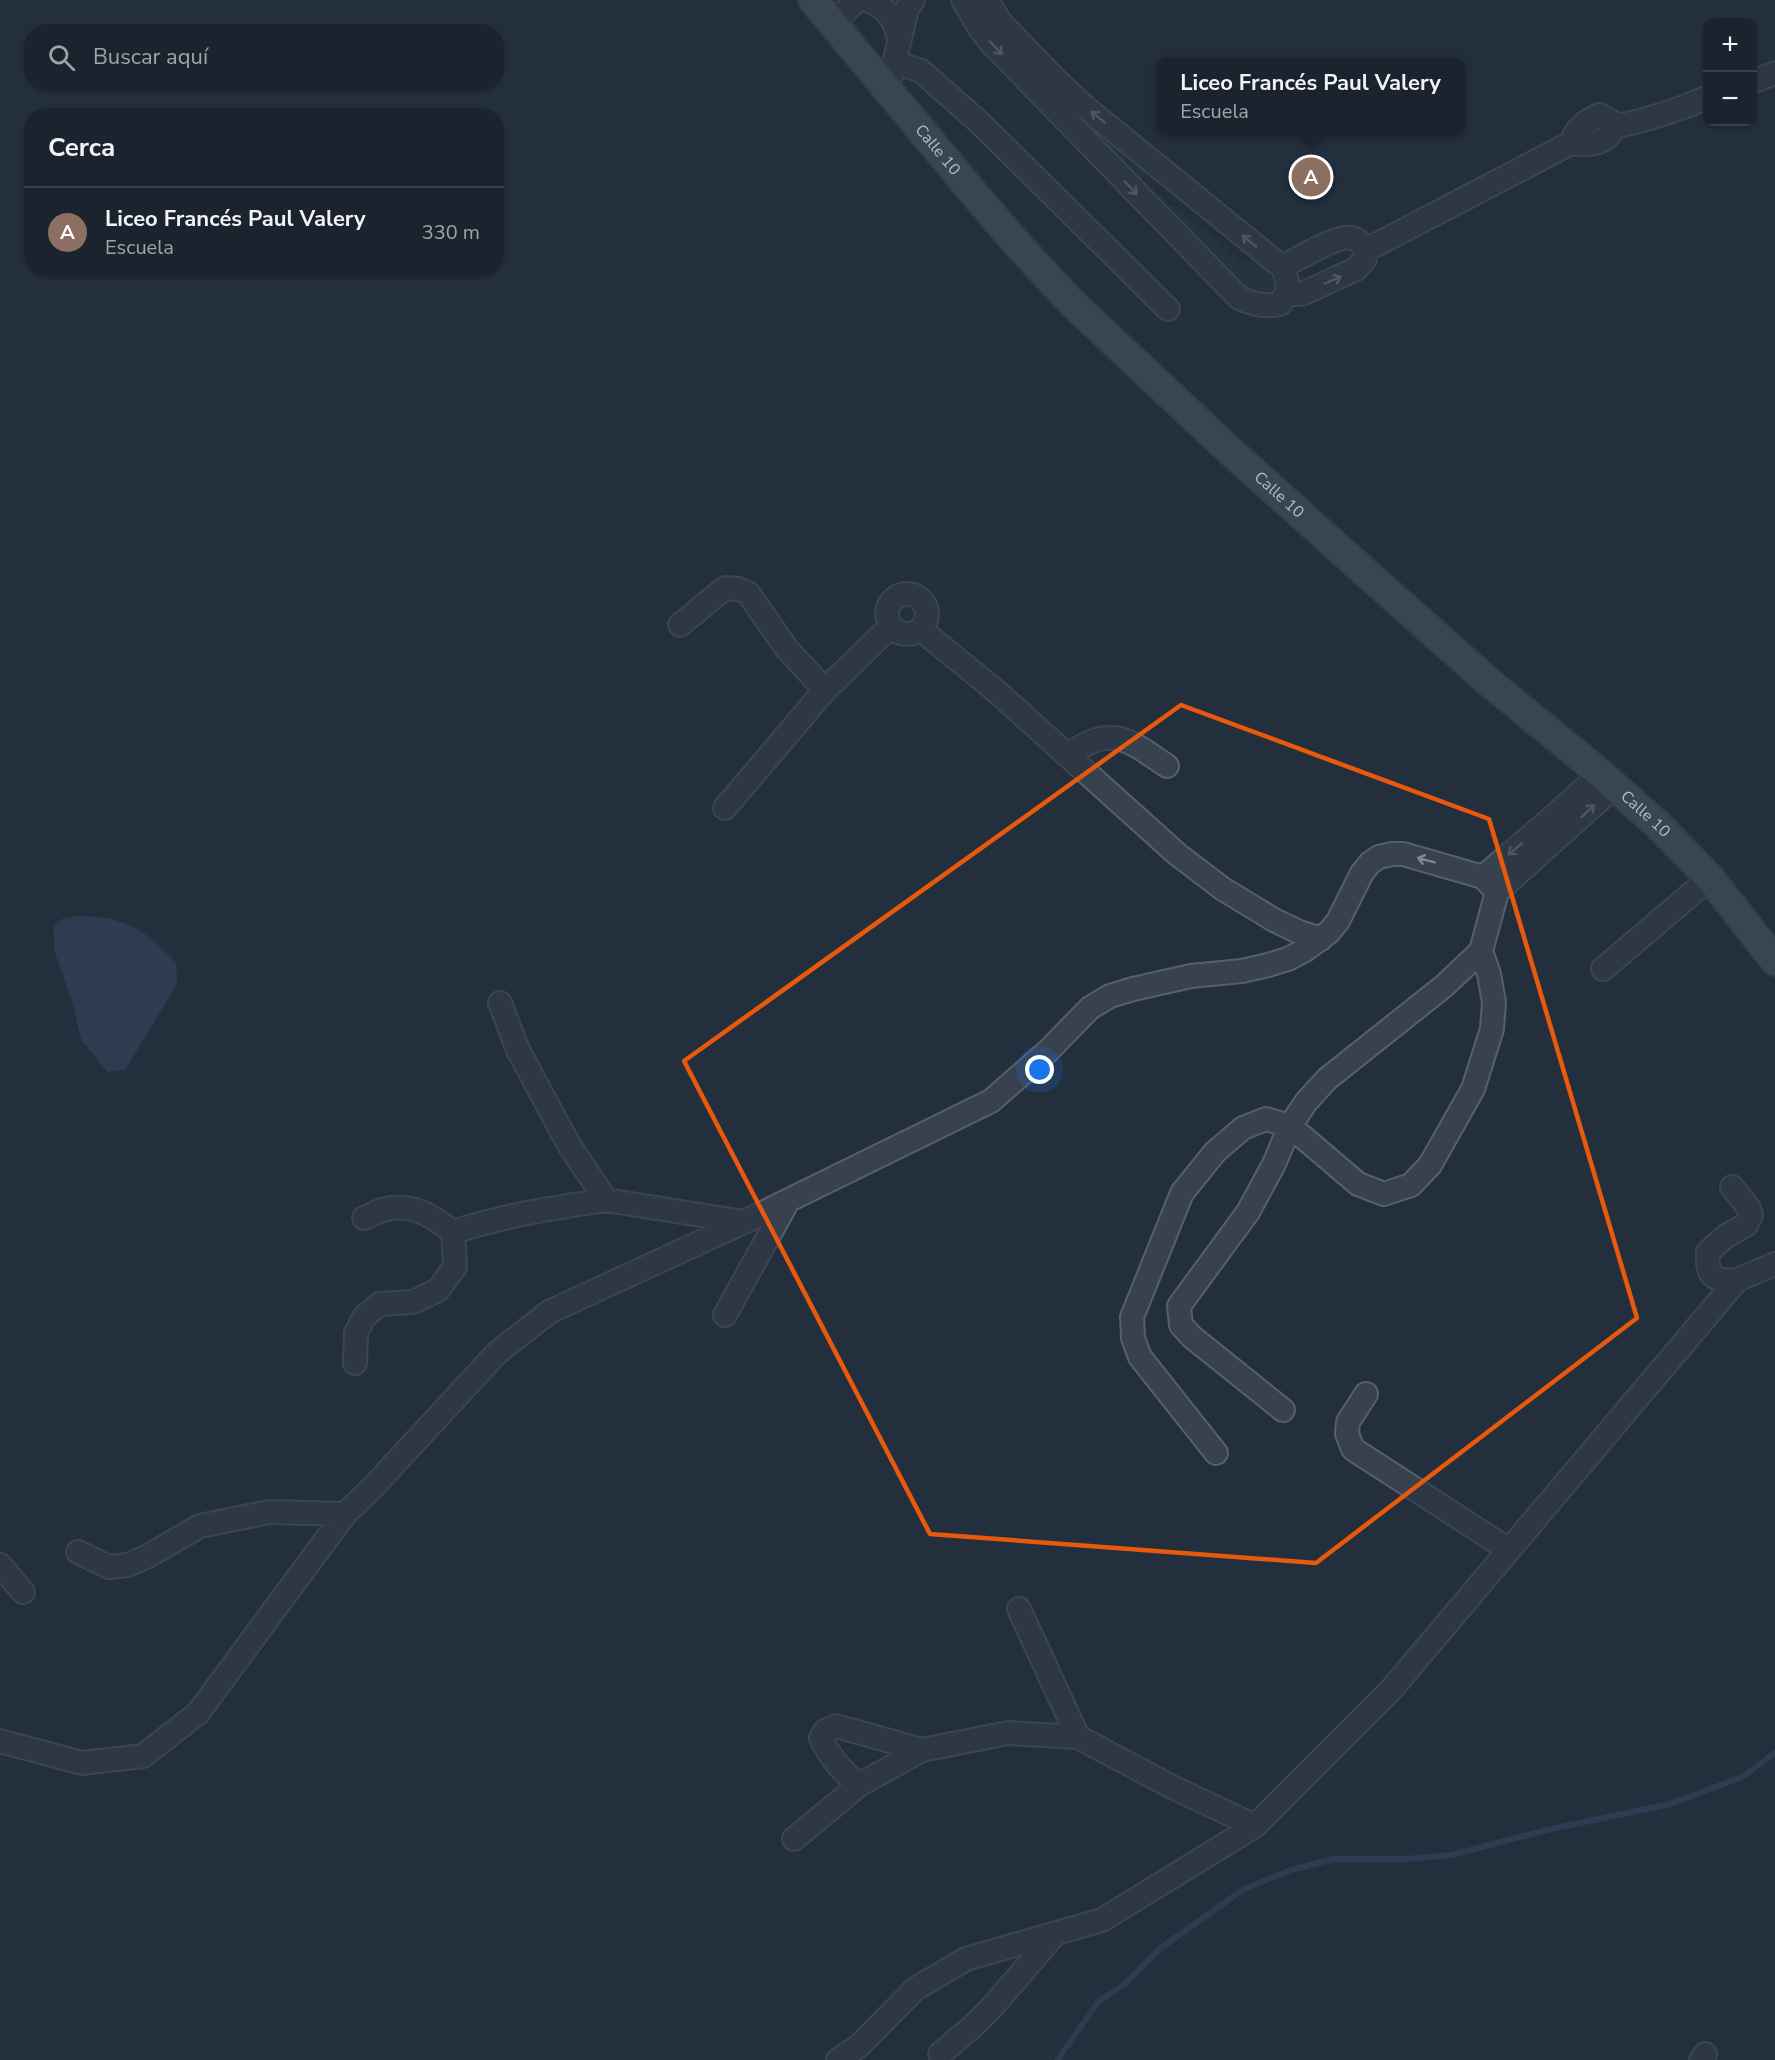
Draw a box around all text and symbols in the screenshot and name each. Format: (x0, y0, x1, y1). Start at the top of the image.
map controls (1703, 18, 1757, 126)
button: + (1703, 18, 1757, 72)
search box (24, 24, 504, 90)
one-way arrow (989, 40, 1003, 55)
icon: search (45, 41, 78, 74)
text: Buscar aquí (93, 42, 208, 72)
popup (1156, 57, 1465, 135)
text: Liceo Francés Paul Valery (1180, 68, 1441, 98)
button: − (1703, 72, 1757, 126)
text: Escuela (1180, 98, 1249, 125)
one-way arrow (1091, 111, 1107, 124)
street label: Calle 10 (910, 120, 965, 180)
text: Cerca (48, 130, 115, 165)
pin: A (1292, 154, 1330, 200)
one-way arrow (1124, 181, 1138, 196)
text: Liceo Francés Paul Valery (105, 204, 366, 234)
text: A (60, 219, 75, 246)
text: 330 m (422, 219, 480, 246)
text: Escuela (105, 234, 174, 261)
one-way arrow (1242, 234, 1258, 247)
one-way arrow (1323, 274, 1341, 286)
street label: Calle 10 (1249, 467, 1309, 523)
street label: Calle 10 (1616, 786, 1675, 842)
one-way arrow (1580, 804, 1595, 819)
one-way arrow (1507, 843, 1523, 856)
one-way arrow (1417, 854, 1436, 865)
your location (1025, 1055, 1054, 1084)

